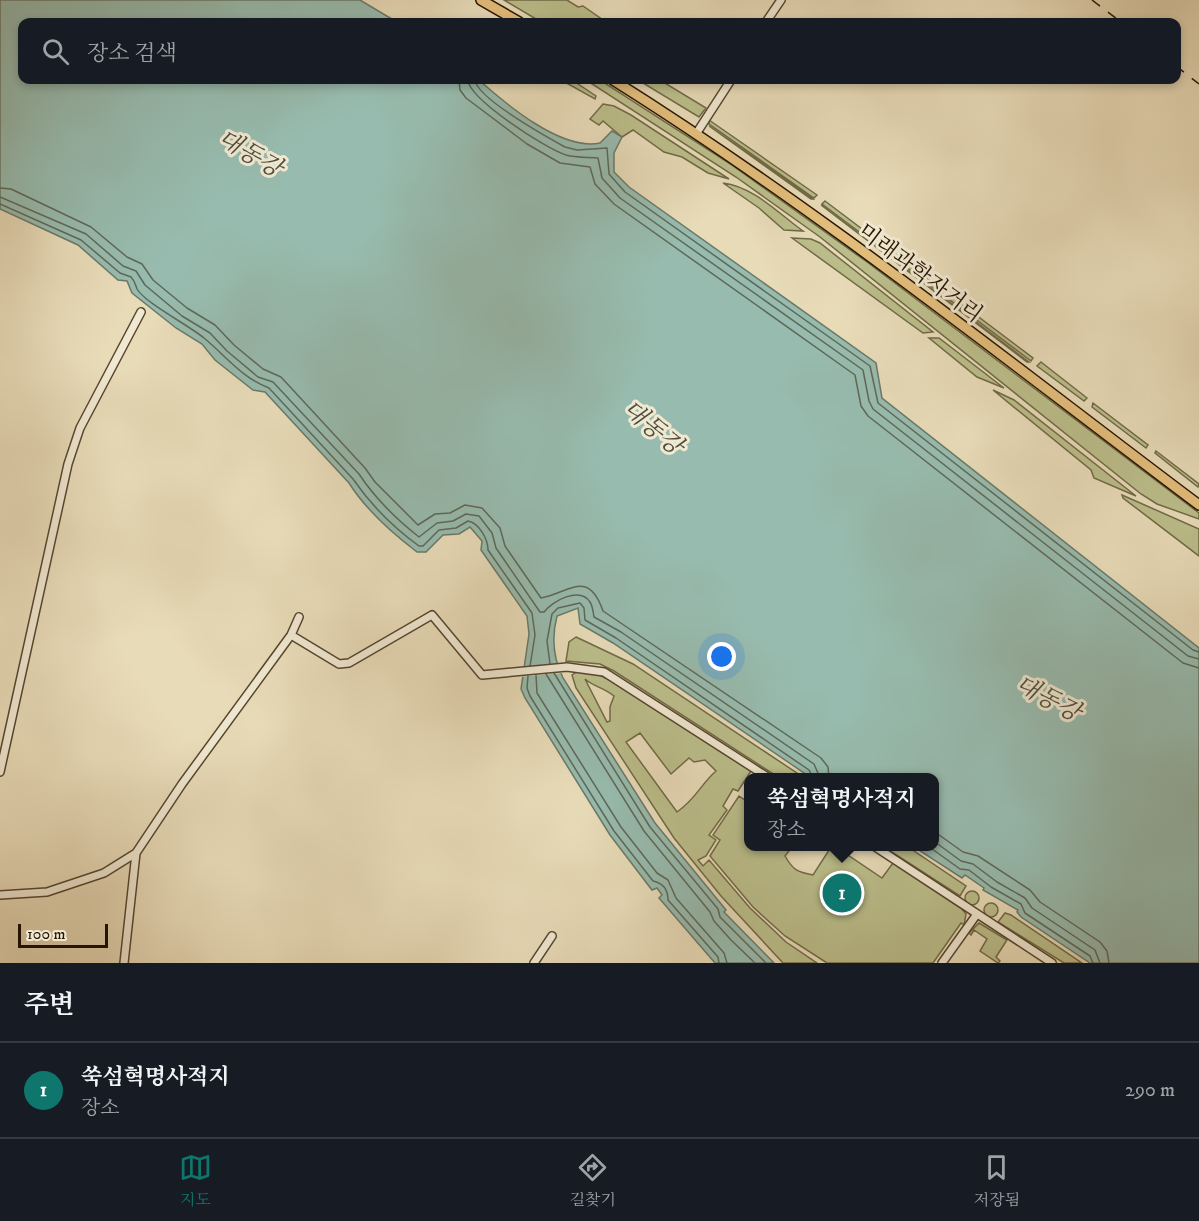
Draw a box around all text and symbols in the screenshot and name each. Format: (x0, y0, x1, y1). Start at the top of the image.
search box (18, 18, 1181, 84)
icon: search (39, 35, 72, 68)
text: 장소 검색 (87, 40, 177, 67)
water label: 대동강 (212, 123, 290, 186)
street label: 미래과학자거리 (853, 218, 988, 329)
water label: 대동강 (616, 394, 692, 464)
your location (707, 642, 736, 671)
water label: 대동강 (1010, 669, 1089, 730)
popup (744, 773, 939, 851)
text: 쑥섬혁명사적지 (767, 786, 916, 813)
text: 장소 (767, 818, 806, 843)
pin: 1 (822, 870, 862, 916)
scale bar (18, 921, 108, 948)
text: 100 m (27, 924, 66, 944)
text: 주변 (24, 989, 74, 1022)
text: 쑥섬혁명사적지 (81, 1064, 230, 1091)
text: 1 (40, 1078, 47, 1103)
text: 290 m (1125, 1078, 1175, 1103)
text: 장소 (81, 1096, 120, 1121)
tab: 지도 (179, 1151, 212, 1210)
tab: 길찾기 (570, 1151, 616, 1210)
tab: 저장됨 (974, 1151, 1020, 1210)

